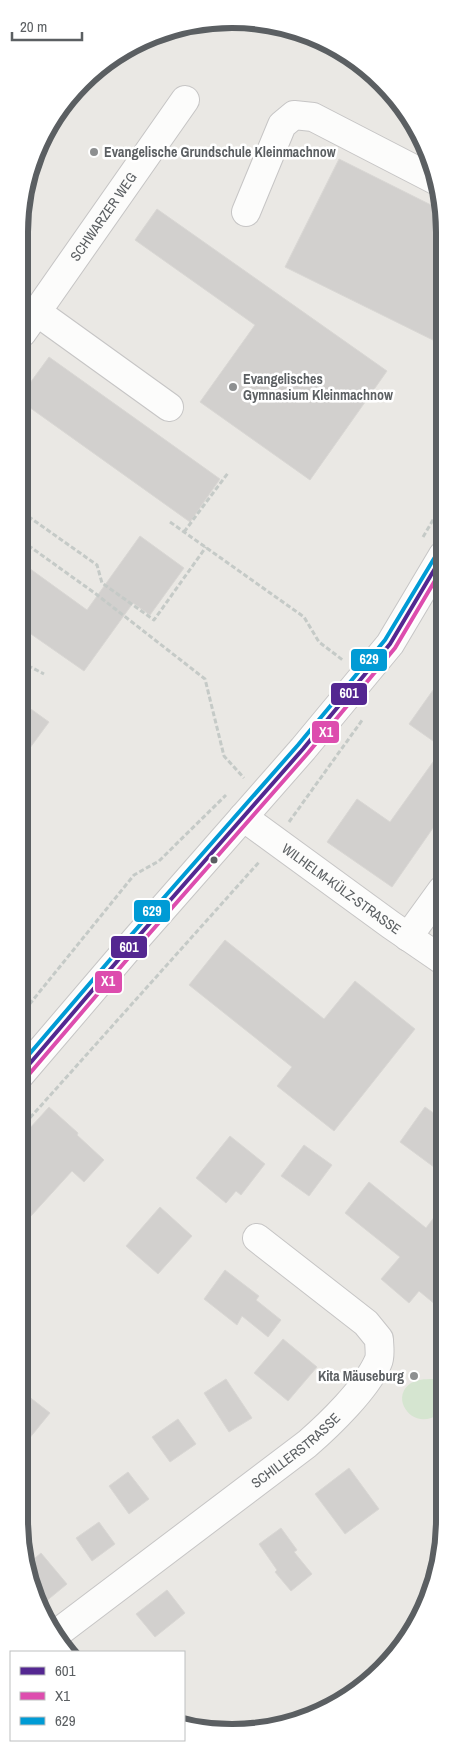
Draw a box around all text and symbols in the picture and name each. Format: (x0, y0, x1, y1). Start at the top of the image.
scale bar (12, 10, 82, 42)
text: 20 m (20, 16, 47, 37)
place label: Evangelische Grundschule Kleinmachnow (104, 143, 336, 161)
marker: Evangelische Grundschule Kleinmachnow (88, 146, 100, 158)
street label: SCHWARZER WEG (66, 169, 141, 265)
place label: Evangelisches Gymnasium Kleinmachnow (243, 370, 393, 404)
marker: Evangelisches Gymnasium Kleinmachnow (227, 381, 239, 393)
line badge: 629 (350, 648, 388, 672)
text: 629 (359, 650, 379, 668)
line badge: 601 (330, 682, 368, 706)
text: 601 (339, 684, 359, 702)
line badge: X1 (311, 720, 340, 744)
text: X1 (319, 723, 334, 741)
street label: WILHELM-KÜLZ-STRASSE (278, 839, 405, 938)
unlabelled marker (209, 855, 219, 865)
line badge: 629 (133, 899, 171, 923)
text: 629 (142, 902, 162, 920)
line badge: 601 (110, 935, 148, 959)
text: 601 (119, 938, 139, 956)
line badge: X1 (94, 970, 123, 994)
text: X1 (101, 972, 116, 990)
place label: Kita Mäuseburg (318, 1367, 404, 1385)
marker: Kita Mäuseburg (408, 1370, 420, 1382)
street label: SCHILLERSTRASSE (248, 1409, 344, 1492)
legend (10, 1651, 185, 1741)
text: 601 (55, 1660, 76, 1681)
text: X1 (55, 1685, 70, 1706)
text: 629 (55, 1710, 76, 1731)

